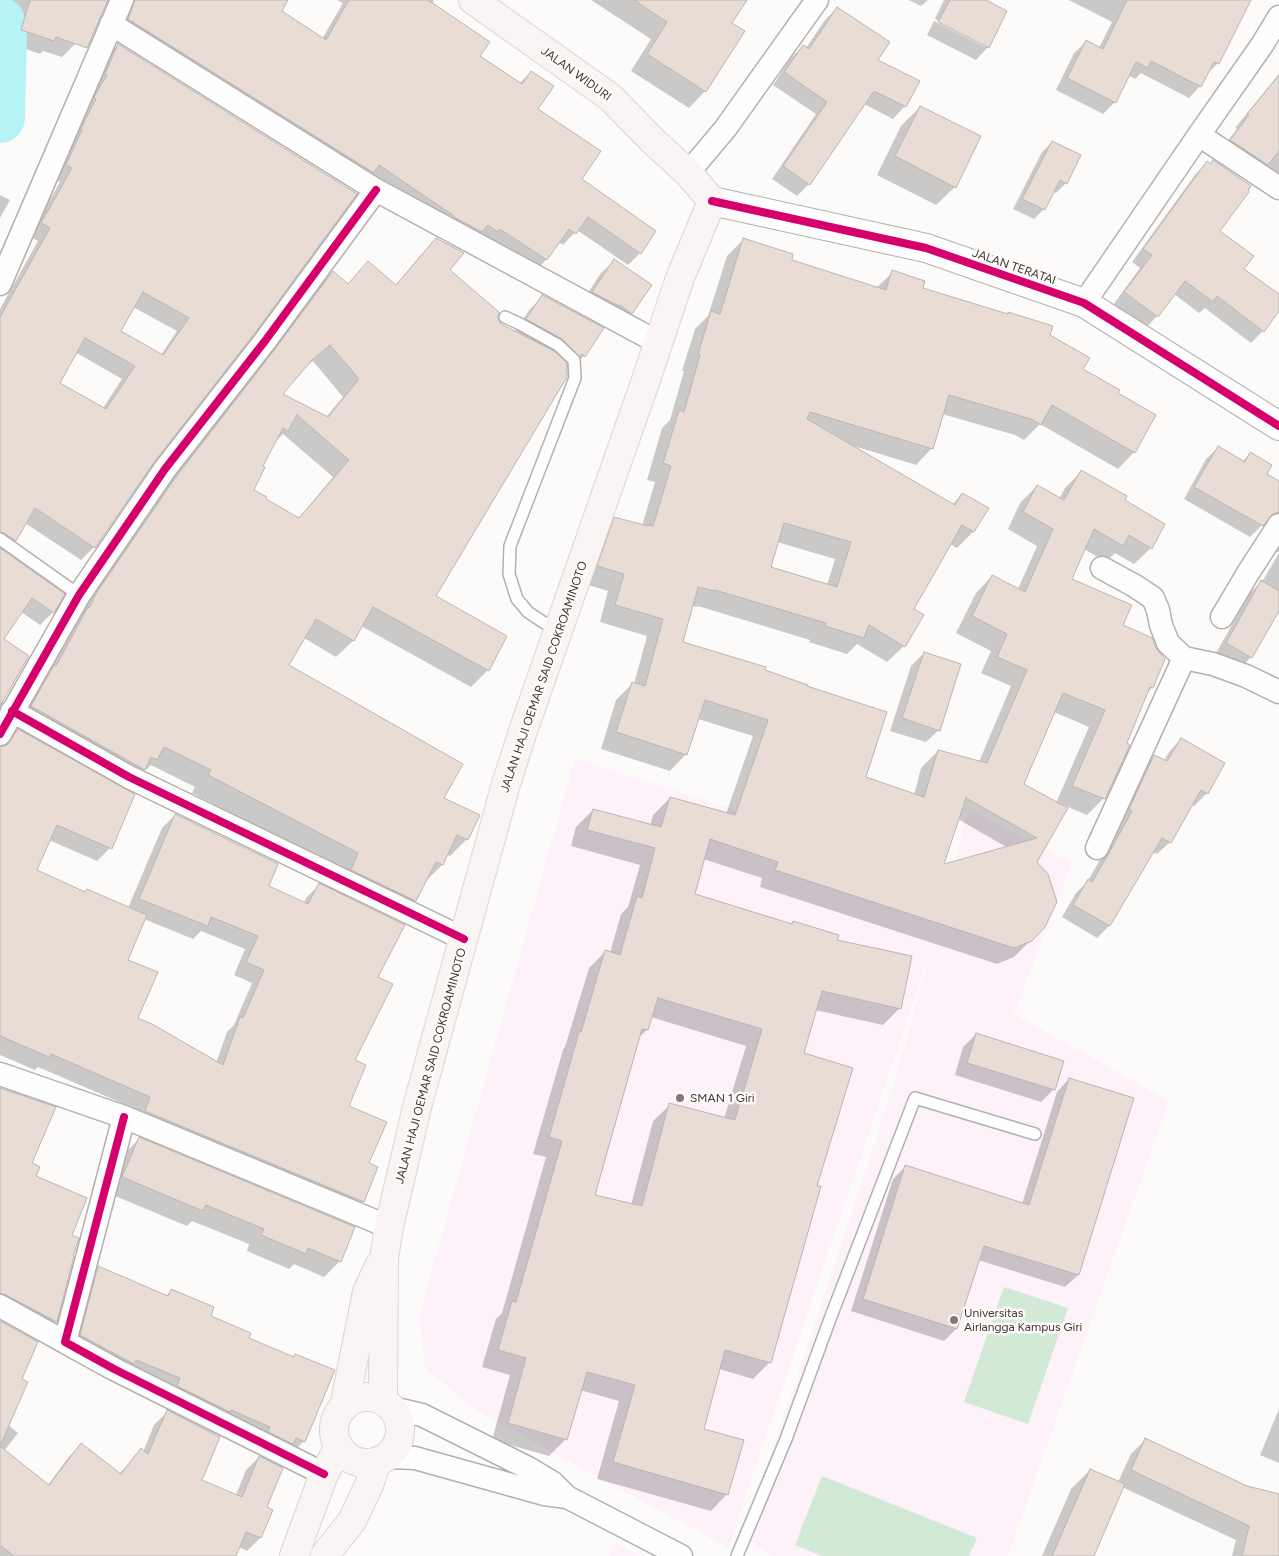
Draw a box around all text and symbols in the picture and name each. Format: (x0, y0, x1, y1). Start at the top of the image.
street label: JALAN WIDURI (538, 44, 614, 104)
street label: JALAN TERATAI (970, 246, 1058, 288)
street label: JALAN HAJI OEMAR SAID COKROAMINOTO (498, 559, 590, 795)
street label: JALAN HAJI OEMAR SAID COKROAMINOTO (393, 946, 469, 1186)
place label: SMAN 1 Giri (690, 1091, 755, 1105)
marker: SMAN 1 Giri (674, 1092, 686, 1104)
place label: Universitas Airlangga Kampus Giri (964, 1306, 1082, 1334)
marker: Universitas Airlangga Kampus Giri (948, 1314, 960, 1326)

